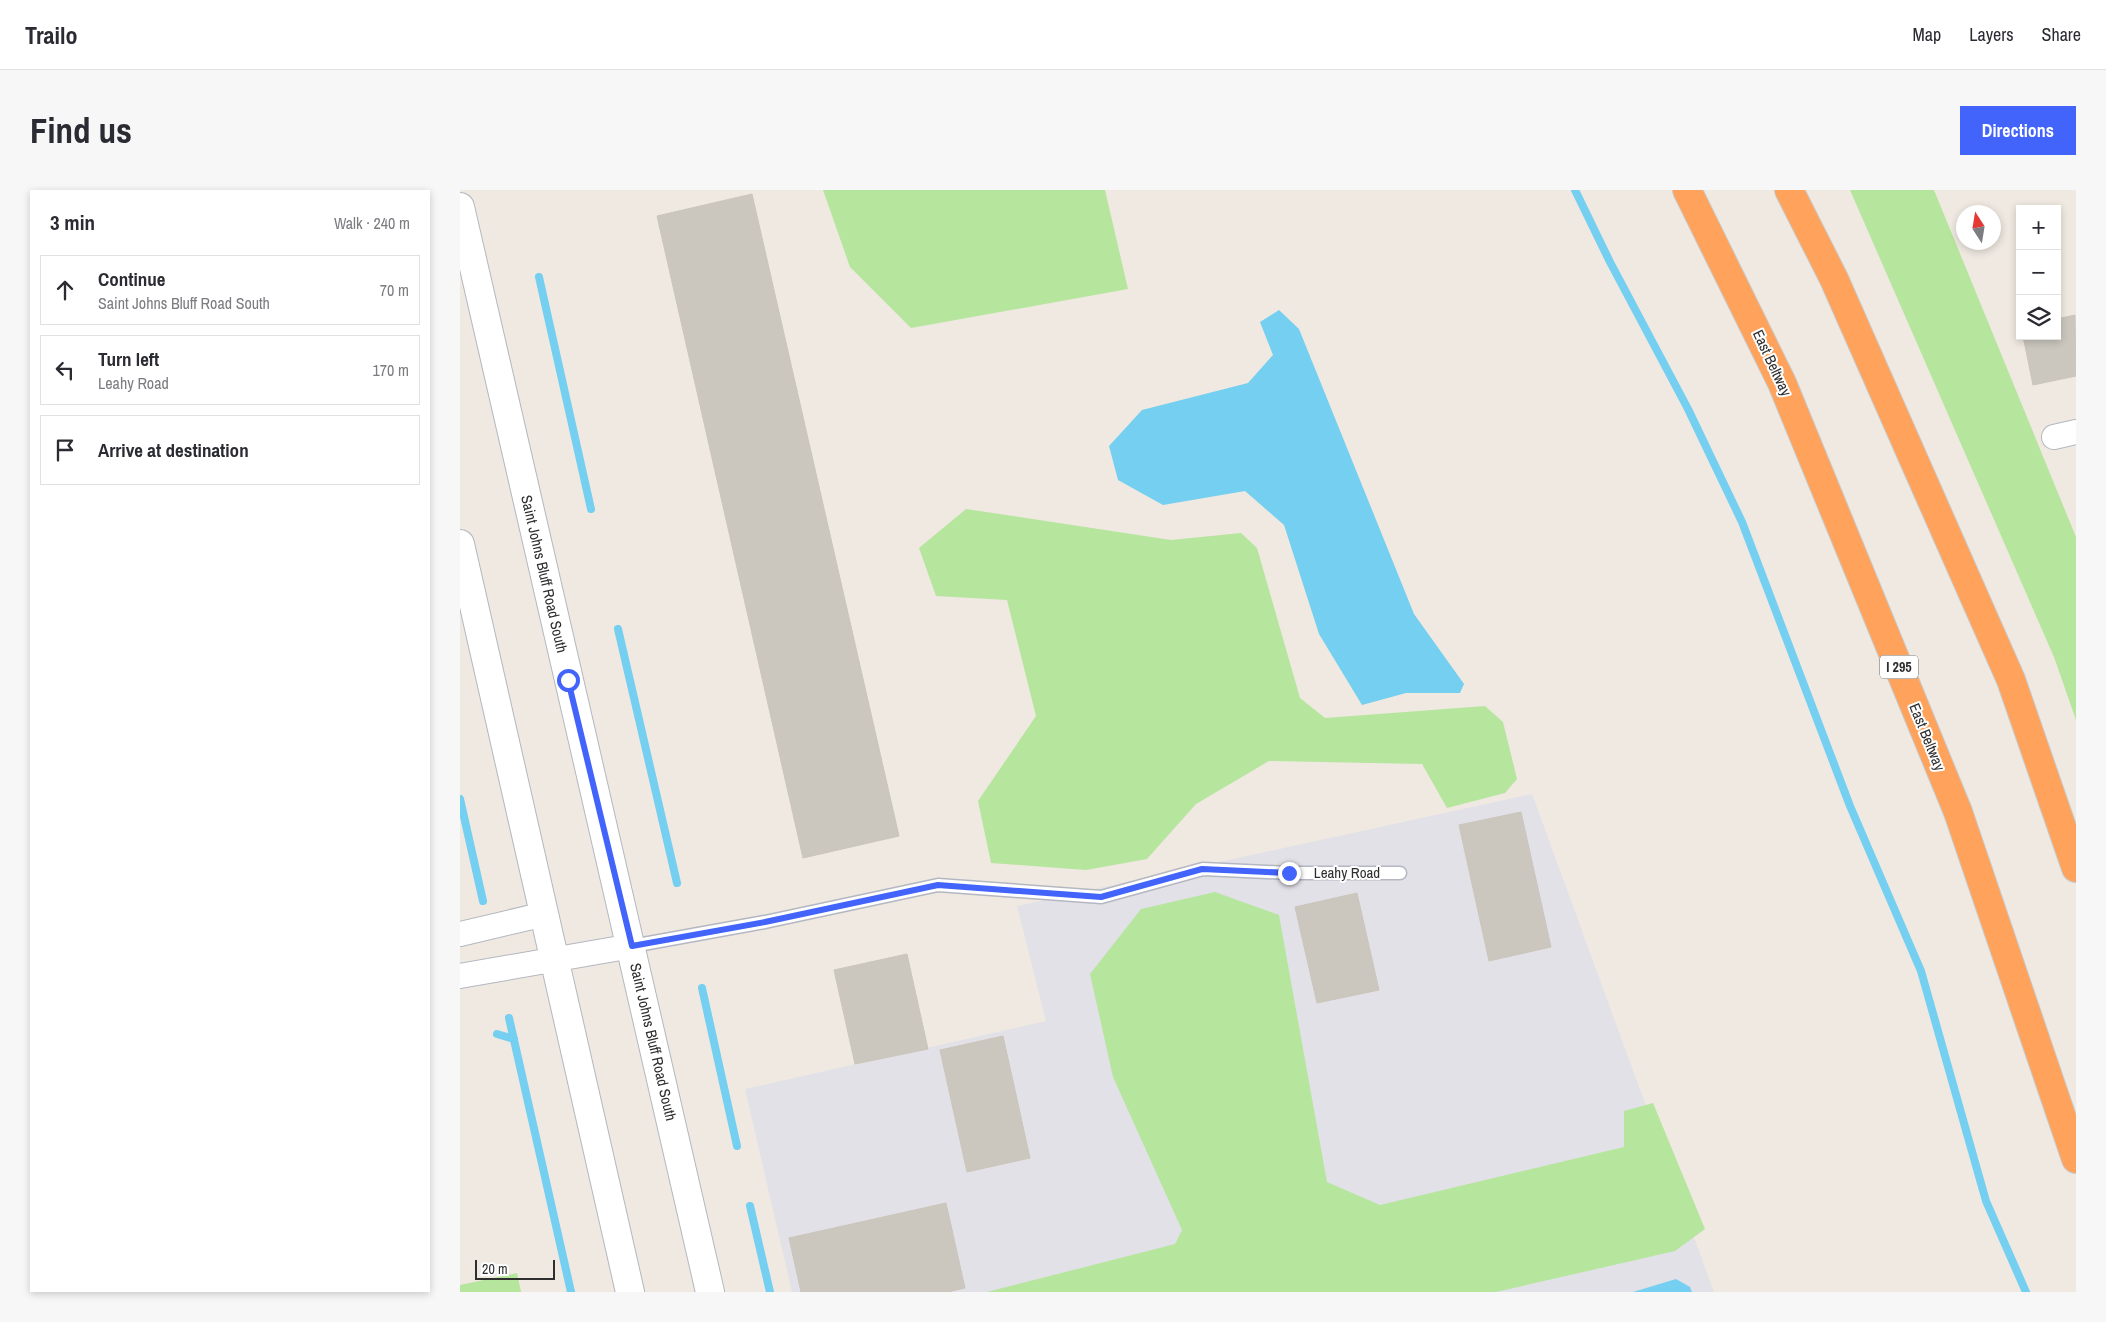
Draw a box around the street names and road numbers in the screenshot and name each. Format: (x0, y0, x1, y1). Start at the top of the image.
street label: East Beltway (1748, 326, 1797, 400)
street label: Saint Johns Bluff Road South (516, 493, 573, 655)
road number: I 295 (1880, 656, 1918, 678)
street label: East Beltway (1904, 700, 1951, 774)
street label: Leahy Road (1314, 862, 1380, 883)
street label: Saint Johns Bluff Road South (625, 961, 682, 1123)

